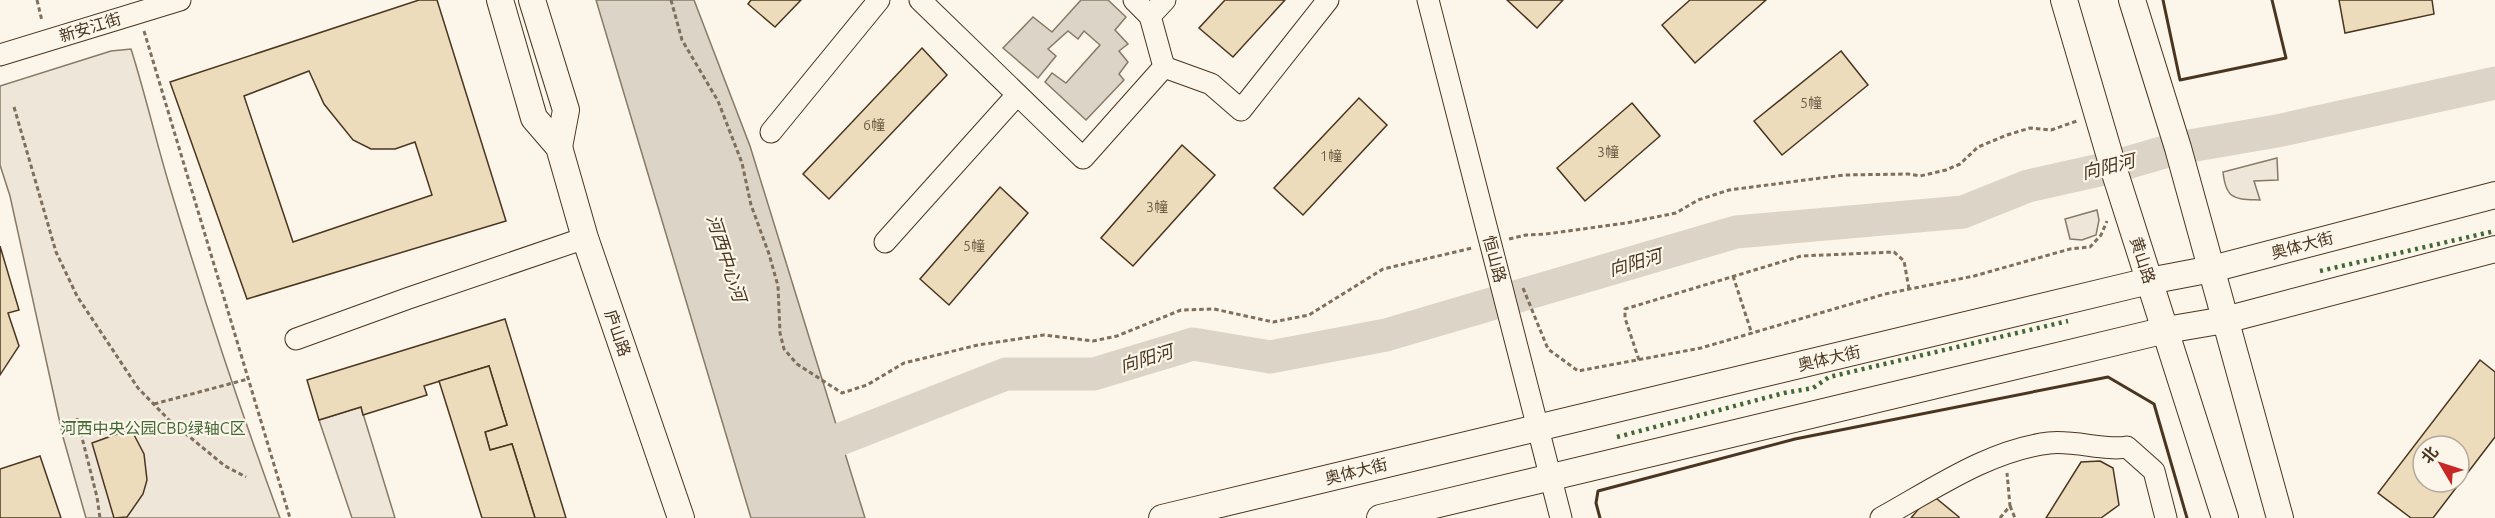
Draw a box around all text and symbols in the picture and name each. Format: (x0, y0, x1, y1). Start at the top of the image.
street label: 新安江街 (57, 9, 123, 45)
house number: 5幢 (1800, 95, 1822, 111)
house number: 6幢 (863, 117, 885, 133)
house number: 3幢 (1597, 144, 1619, 160)
house number: 1幢 (1320, 148, 1342, 164)
water label: 向阳河 (2079, 149, 2140, 182)
house number: 3幢 (1146, 199, 1168, 215)
water label: 河西中心河 (704, 212, 751, 307)
street label: 奥体大街 (2269, 228, 2335, 262)
street label: 恒山路 (1480, 233, 1510, 285)
street label: 黄山路 (2127, 234, 2159, 286)
house number: 5幢 (963, 238, 985, 254)
water label: 向阳河 (1606, 244, 1667, 279)
street label: 庐山路 (602, 307, 634, 359)
water label: 向阳河 (1117, 340, 1178, 375)
street label: 奥体大街 (1796, 342, 1862, 374)
park label: 河西中央公园CBD绿轴C区 (60, 419, 246, 437)
north arrow (2411, 434, 2471, 494)
text: 北 (2417, 443, 2441, 466)
street label: 奥体大街 (1323, 455, 1389, 487)

